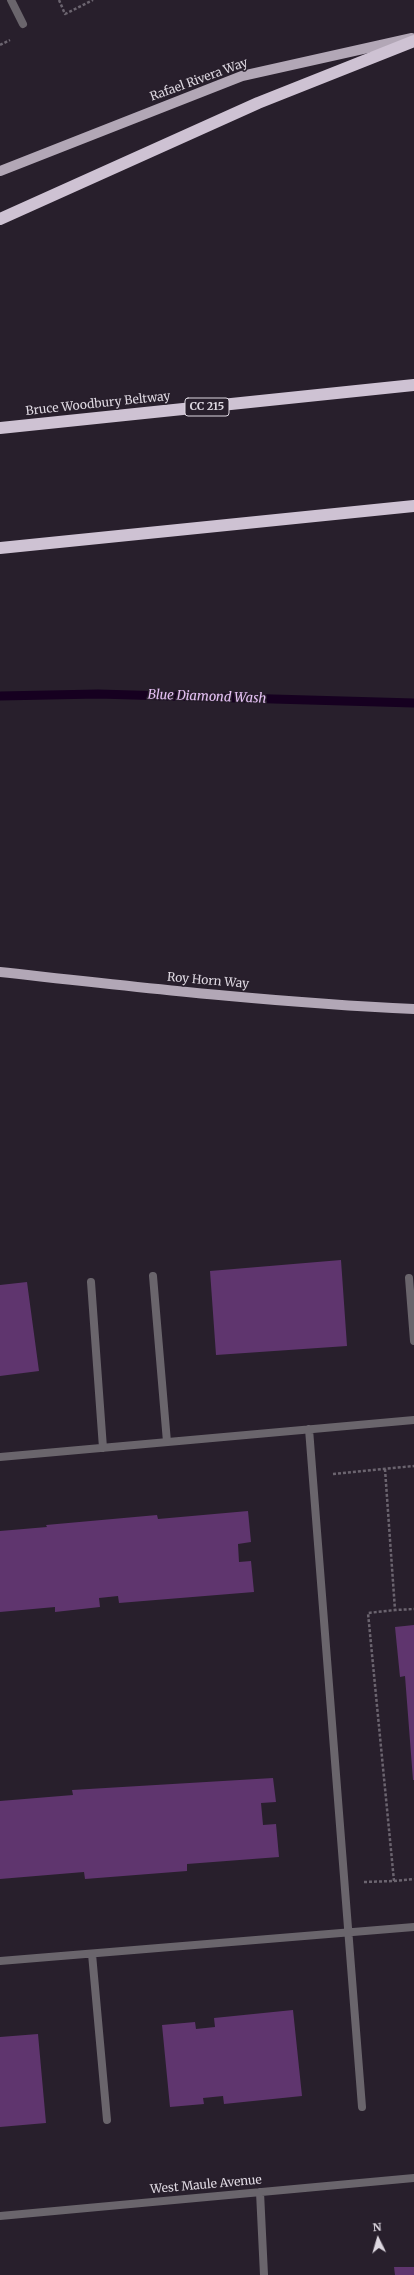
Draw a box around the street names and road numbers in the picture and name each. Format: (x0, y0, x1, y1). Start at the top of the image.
street label: Rafael Rivera Way (148, 56, 250, 104)
street label: Bruce Woodbury Beltway (25, 389, 171, 419)
road number: CC 215 (185, 398, 229, 416)
street label: Roy Horn Way (166, 970, 250, 992)
street label: West Maule Avenue (150, 2173, 262, 2197)

